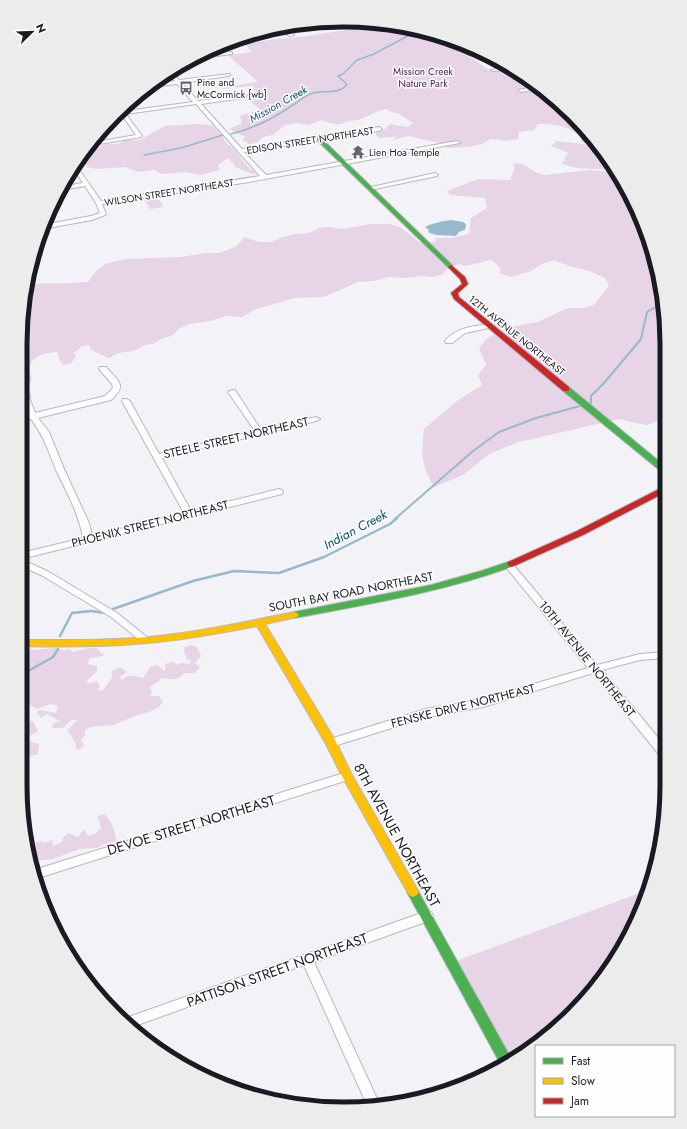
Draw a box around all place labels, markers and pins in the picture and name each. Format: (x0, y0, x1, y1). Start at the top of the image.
place label: Pine and McCormick [wb] (197, 75, 267, 102)
bus stop icon: Pine and McCormick [wb] (178, 80, 194, 96)
temple icon: Lien Hoa Temple (350, 144, 366, 160)
place label: Lien Hoa Temple (369, 145, 440, 160)

